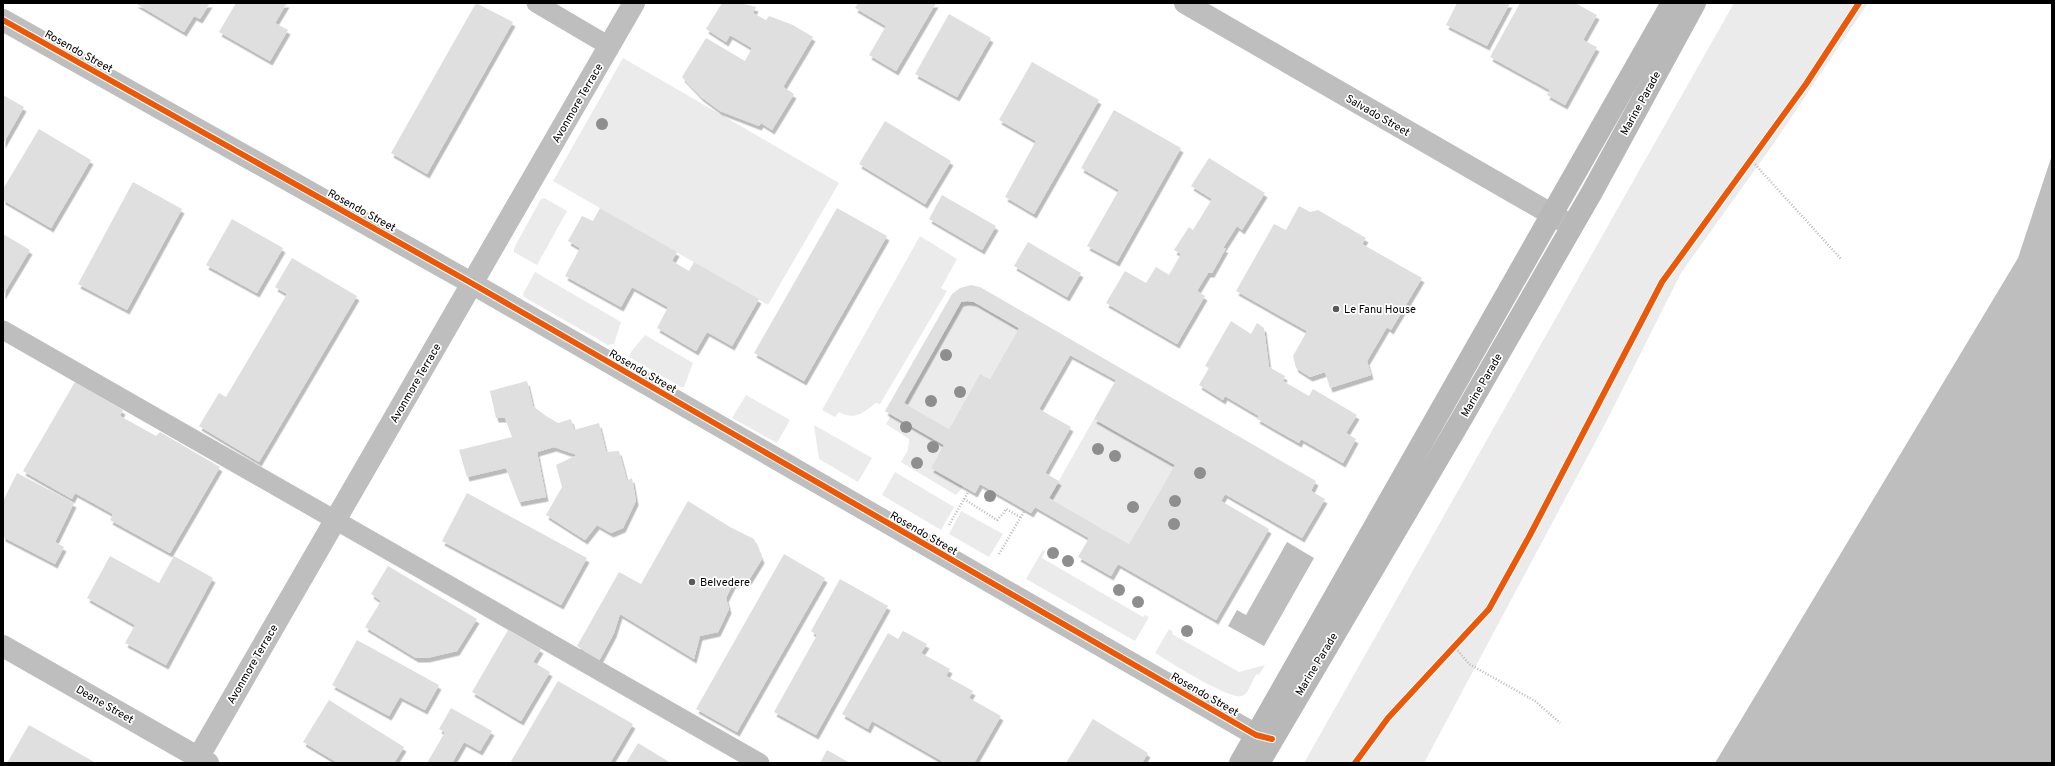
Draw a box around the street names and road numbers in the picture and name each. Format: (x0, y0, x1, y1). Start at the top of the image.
street label: Rosendo Street (42, 27, 115, 76)
street label: Avonmore Terrace (549, 61, 606, 146)
street label: Marine Parade (1618, 69, 1664, 138)
street label: Salvado Street (1343, 92, 1412, 140)
street label: Rosendo Street (325, 186, 398, 235)
street label: Avonmore Terrace (387, 341, 444, 426)
street label: Rosendo Street (606, 347, 679, 397)
street label: Marine Parade (1458, 351, 1506, 420)
street label: Rosendo Street (887, 509, 960, 559)
street label: Avonmore Terrace (224, 622, 281, 707)
street label: Marine Parade (1293, 630, 1341, 699)
street label: Rosendo Street (1168, 670, 1241, 720)
street label: Deane Street (73, 683, 136, 727)

